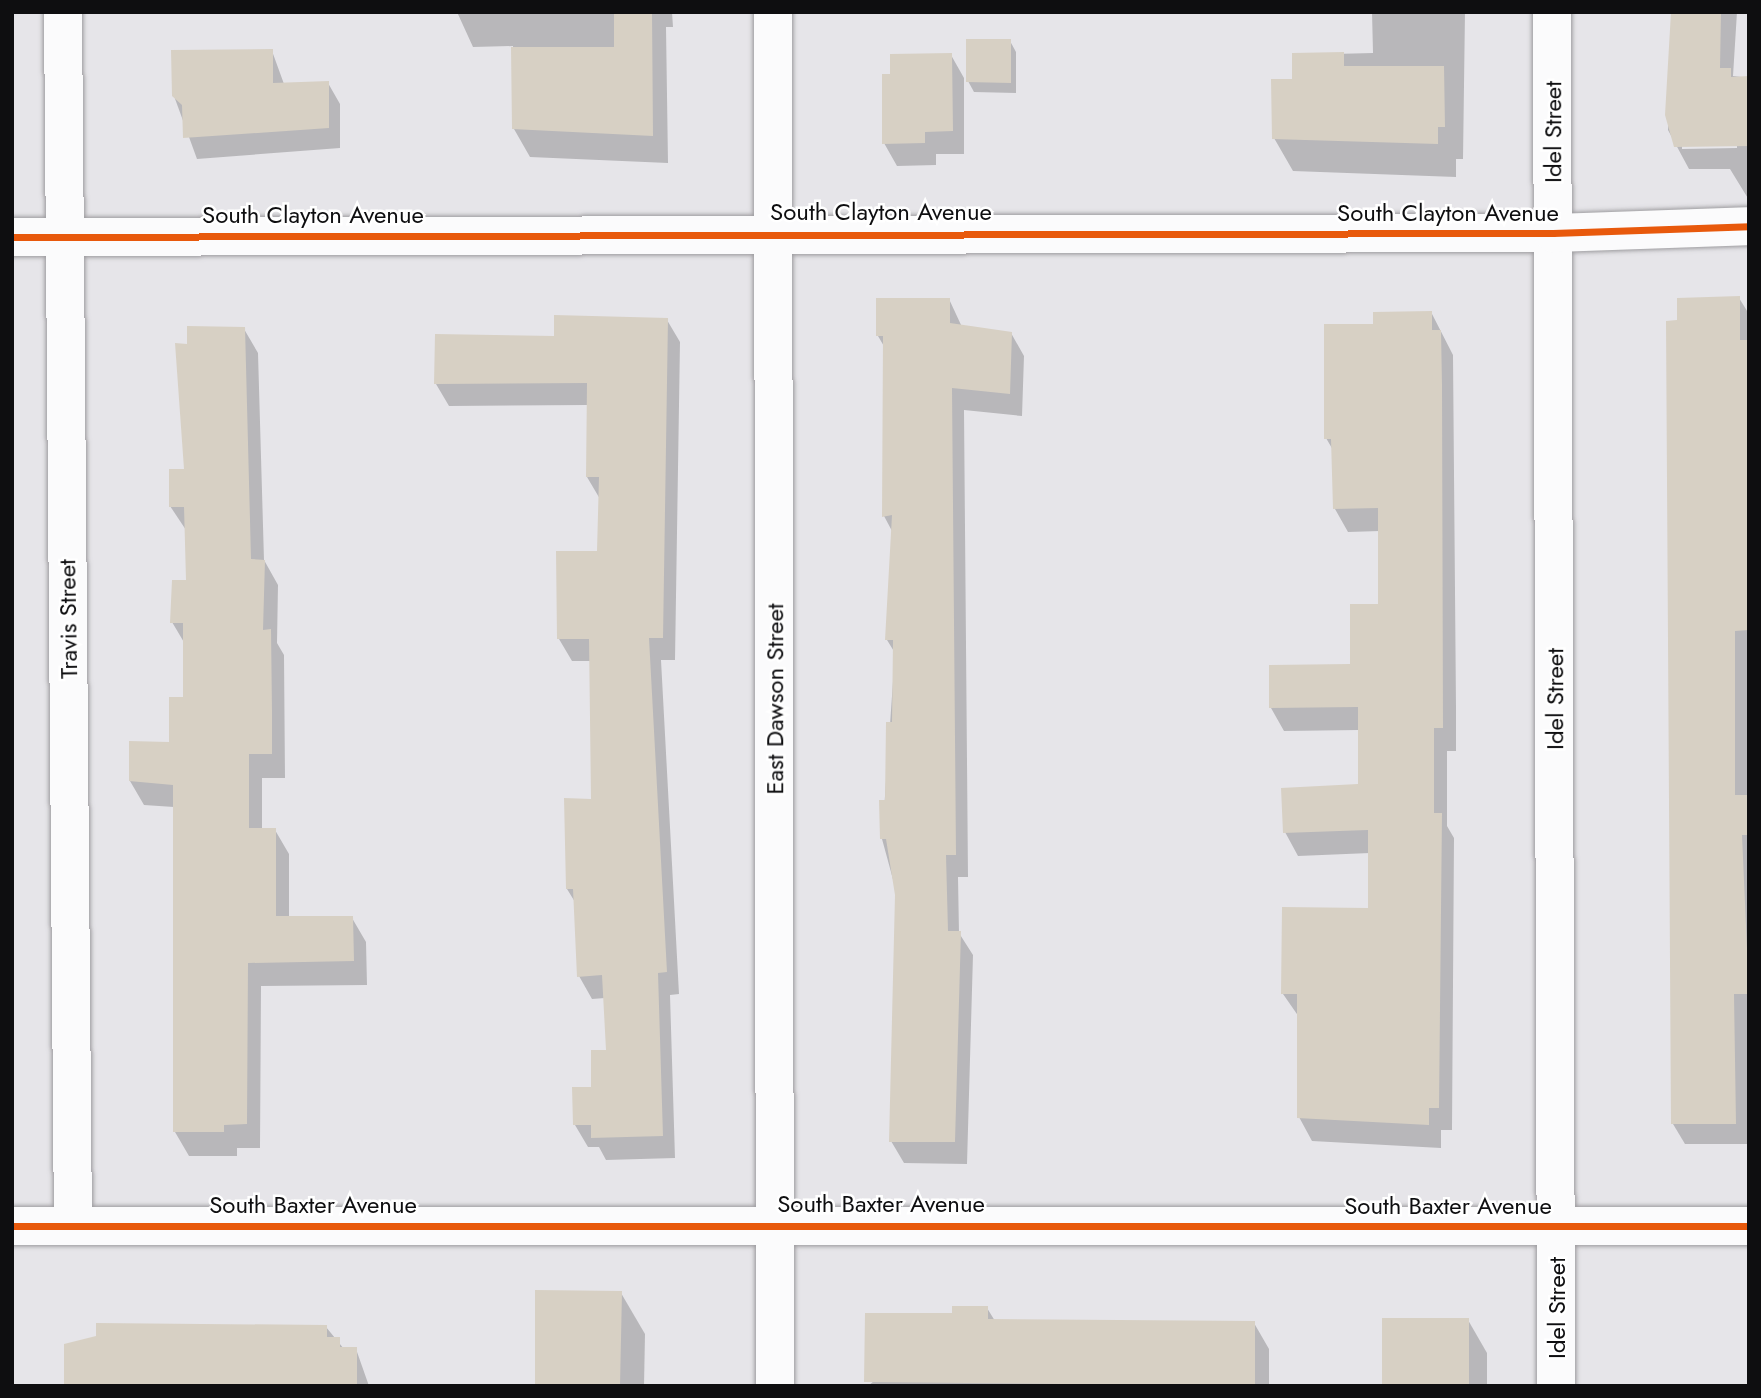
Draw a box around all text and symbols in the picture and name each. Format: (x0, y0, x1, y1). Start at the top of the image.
street label: Idel Street (1539, 81, 1567, 183)
street label: South Clayton Avenue (770, 198, 992, 226)
street label: South Clayton Avenue (1337, 199, 1559, 227)
street label: South Clayton Avenue (202, 201, 424, 229)
street label: Travis Street (53, 559, 83, 679)
street label: East Dawson Street (761, 603, 789, 795)
street label: Idel Street (1541, 648, 1569, 750)
street label: South Baxter Avenue (777, 1190, 985, 1218)
street label: South Baxter Avenue (209, 1191, 417, 1219)
street label: South Baxter Avenue (1344, 1192, 1552, 1220)
street label: Idel Street (1543, 1257, 1571, 1359)

